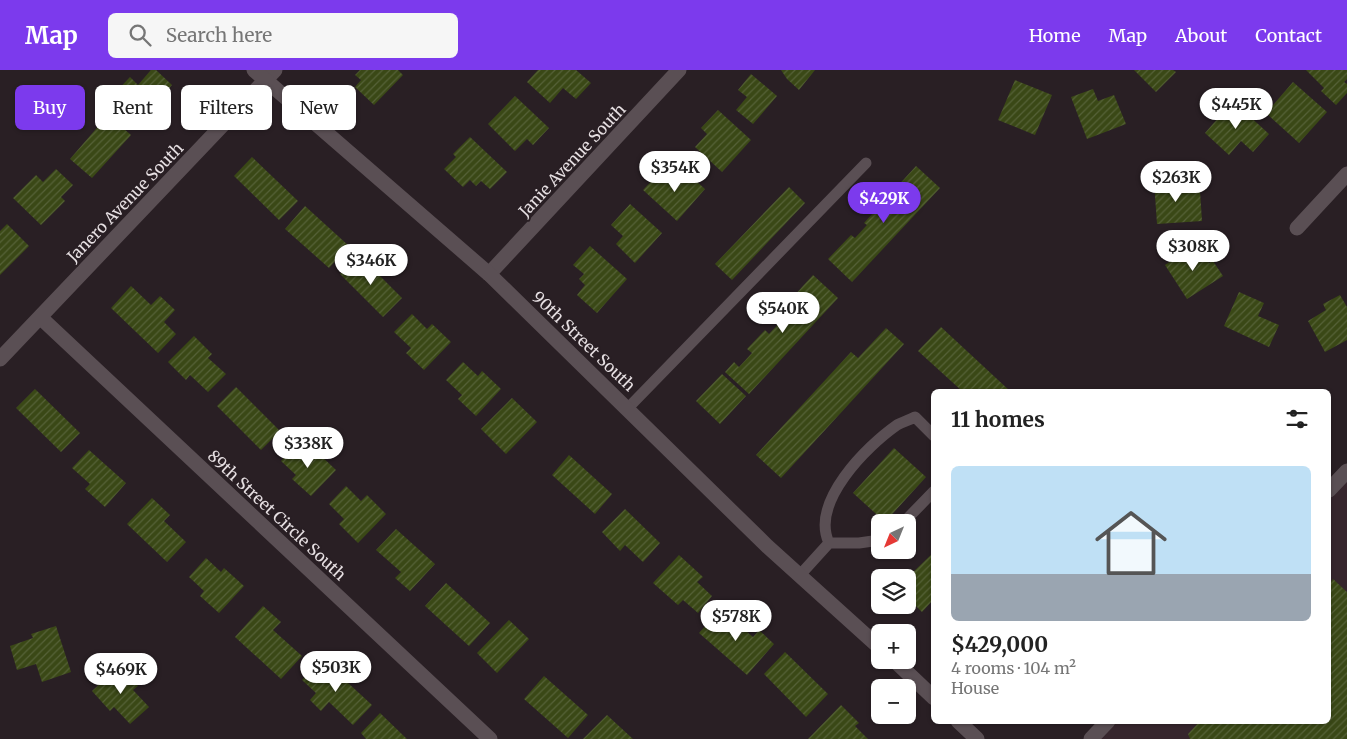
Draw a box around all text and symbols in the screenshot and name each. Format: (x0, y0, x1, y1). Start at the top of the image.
search box (108, 13, 458, 58)
text: Map (25, 20, 78, 51)
icon: search (126, 21, 154, 49)
text: Search here (166, 23, 272, 47)
text: Home (1029, 24, 1081, 47)
text: Map (1109, 24, 1147, 47)
text: About (1175, 24, 1227, 47)
text: Contact (1255, 24, 1322, 47)
chip: Buy (15, 85, 85, 130)
chip: Rent (95, 85, 171, 130)
chip: Filters (181, 85, 272, 130)
chip: New (282, 85, 356, 130)
pin: $445K (1201, 88, 1271, 130)
text: $445K (1211, 94, 1261, 114)
street label: Janie Avenue South (514, 99, 630, 221)
street label: Janero Avenue South (62, 138, 187, 267)
pin: $354K (640, 150, 710, 193)
text: $354K (650, 157, 700, 177)
pin: $263K (1141, 160, 1211, 203)
text: $263K (1151, 167, 1201, 187)
pin: $429K (849, 182, 919, 224)
text: $429K (859, 188, 909, 208)
pin: $308K (1158, 230, 1228, 272)
text: $308K (1167, 236, 1219, 256)
pin: $346K (336, 244, 406, 286)
text: $346K (346, 250, 396, 270)
street label: 90th Street South (528, 287, 640, 396)
pin: $540K (748, 292, 818, 334)
text: $540K (758, 298, 808, 318)
icon: filters (1283, 405, 1311, 433)
text: 11 homes (951, 406, 1045, 433)
pin: $338K (273, 426, 343, 469)
text: $338K (283, 433, 333, 453)
street label: 89th Street Circle South (204, 446, 351, 585)
icon: home (1086, 498, 1176, 588)
north arrow (871, 514, 916, 559)
map controls (871, 514, 916, 724)
button: layers (871, 569, 916, 614)
pin: $578K (701, 600, 771, 642)
text: $578K (712, 606, 760, 626)
button: + (871, 624, 916, 669)
text: $429,000 (951, 631, 1048, 658)
pin: $503K (301, 650, 371, 693)
pin: $469K (86, 652, 156, 695)
text: $503K (311, 657, 361, 677)
text: 4 rooms · 104 m² (951, 658, 1076, 678)
text: $469K (95, 659, 147, 679)
text: House (951, 678, 999, 698)
button: − (871, 679, 916, 724)

